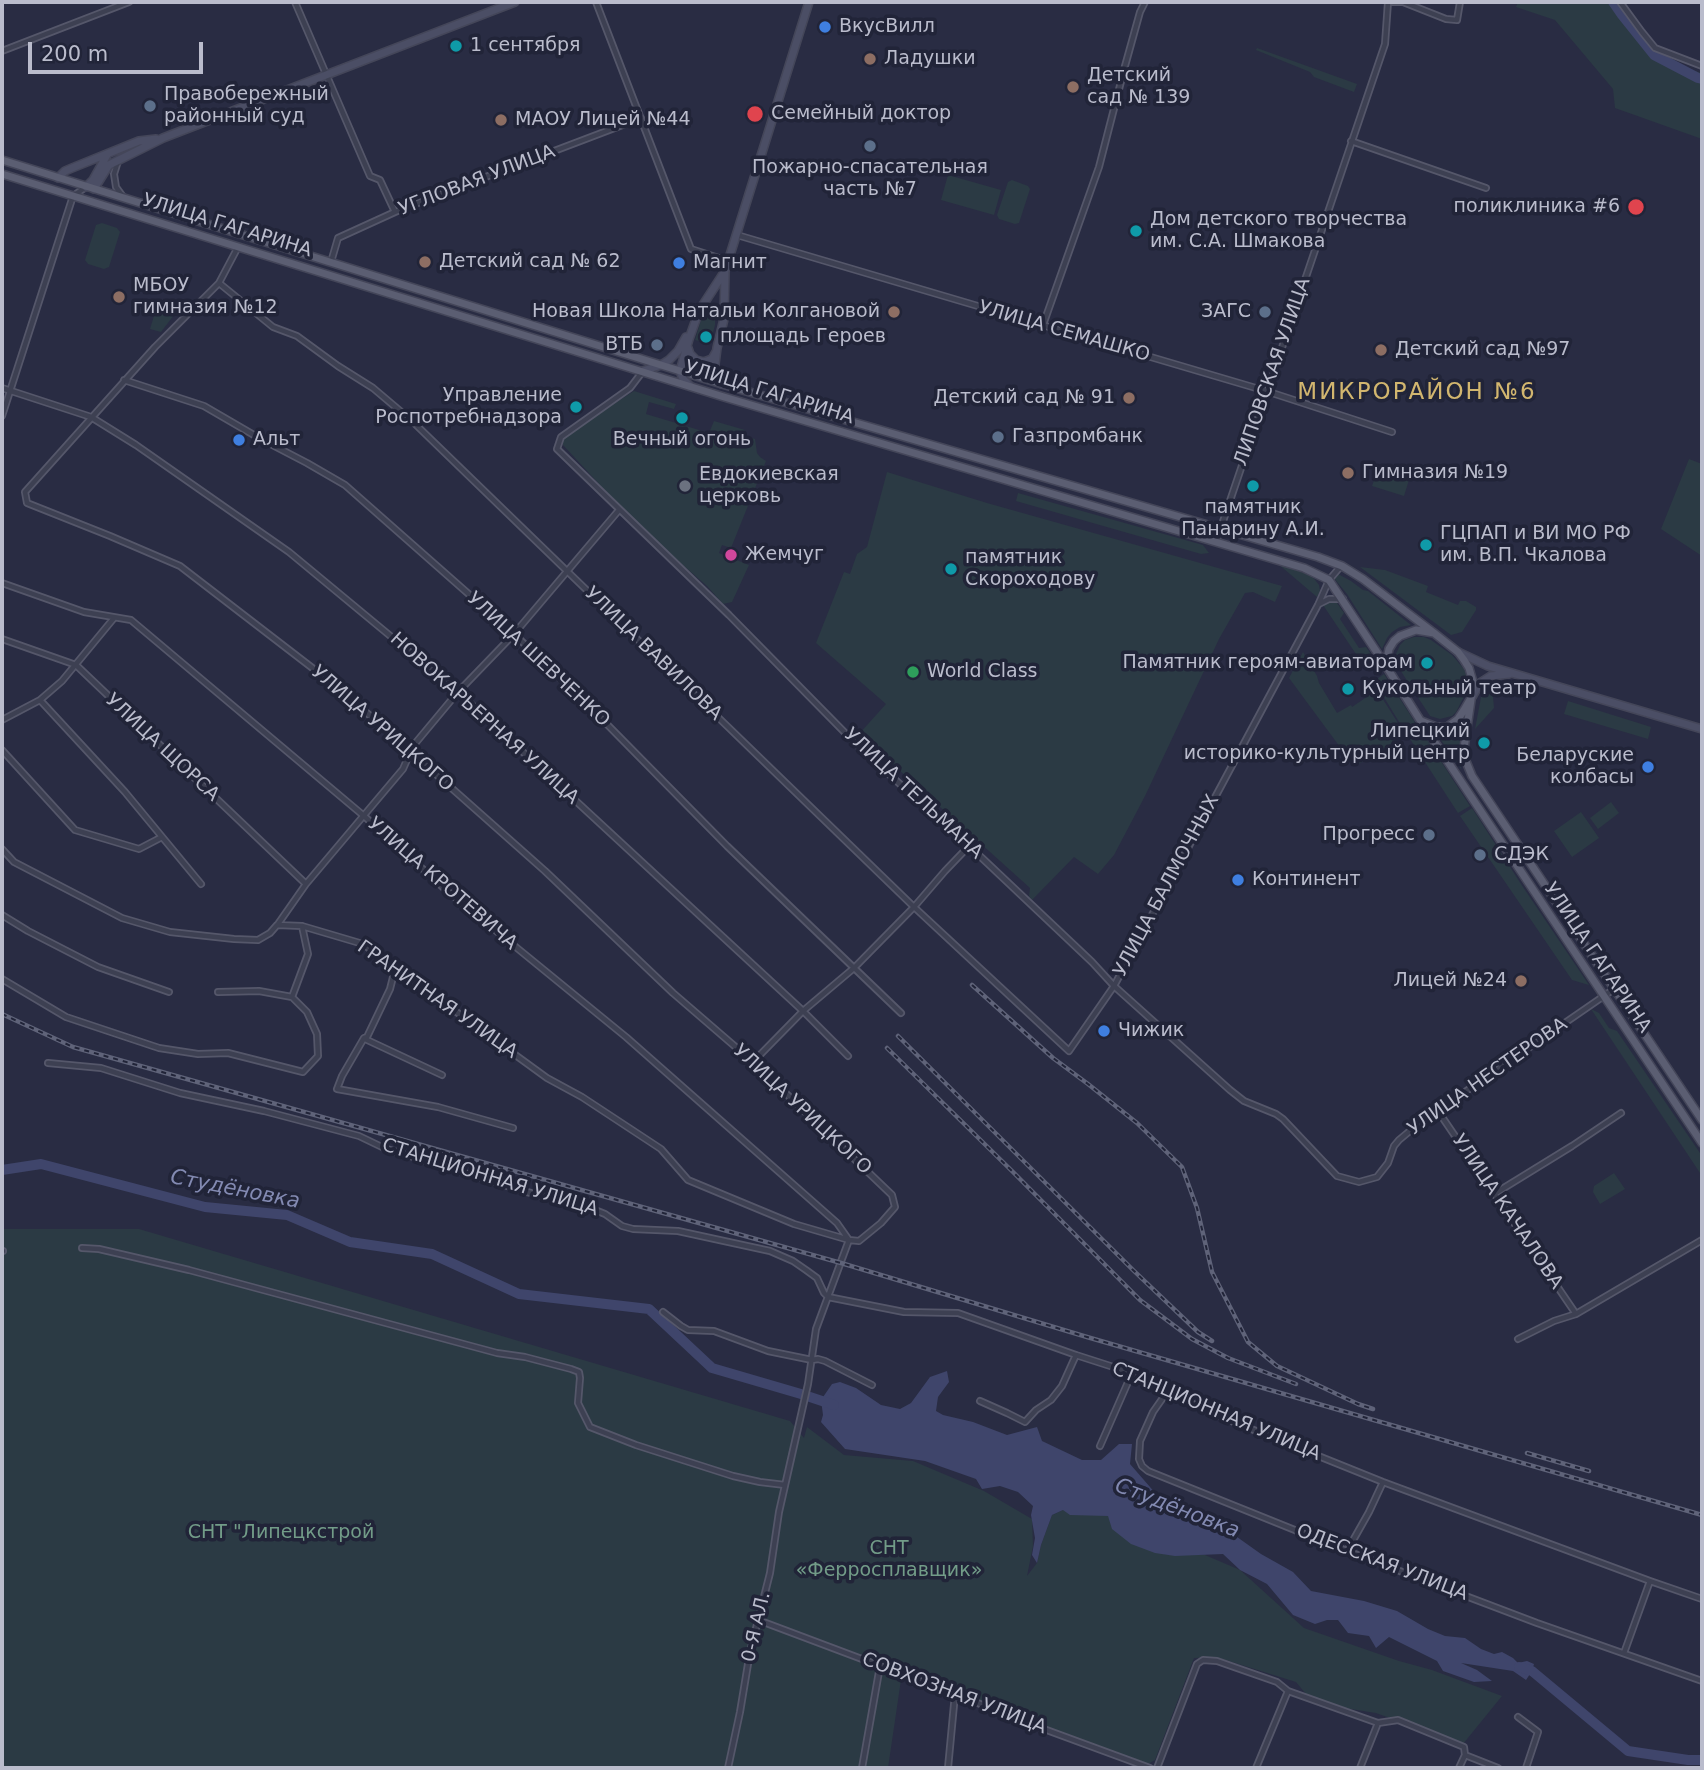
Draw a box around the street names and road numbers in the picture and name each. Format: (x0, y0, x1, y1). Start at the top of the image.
street label: УГЛОВАЯ УЛИЦА (396, 141, 558, 221)
street label: УЛИЦА ГАГАРИНА (140, 189, 314, 263)
street label: ЛИПОВСКАЯ УЛИЦА (1230, 275, 1316, 469)
street label: УЛИЦА СЕМАШКО (976, 297, 1152, 367)
street label: УЛИЦА ГАГАРИНА (682, 356, 856, 430)
street label: УЛИЦА ВАВИЛОВА (579, 582, 727, 726)
street label: УЛИЦА ШЕВЧЕНКО (462, 588, 614, 732)
street label: НОВОКАРЬЕРНАЯ УЛИЦА (385, 628, 583, 810)
street label: УЛИЦА УРИЦКОГО (306, 661, 458, 797)
street label: УЛИЦА ЩОРСА (100, 689, 224, 807)
street label: УЛИЦА ТЕЛЬМАНА (839, 724, 987, 864)
street label: УЛИЦА БАЛМОЧНЫХ (1109, 791, 1225, 981)
street label: УЛИЦА КРОТЕВИЧА (363, 813, 521, 955)
street label: УЛИЦА ГАГАРИНА (1538, 879, 1656, 1037)
street label: ГРАНИТНАЯ УЛИЦА (352, 936, 522, 1064)
street label: УЛИЦА НЕСТЕРОВА (1404, 1013, 1572, 1141)
street label: УЛИЦА УРИЦКОГО (728, 1040, 876, 1180)
street label: УЛИЦА КАЧАЛОВА (1447, 1130, 1567, 1294)
street label: СТАНЦИОННАЯ УЛИЦА (379, 1134, 601, 1222)
street label: СТАНЦИОННАЯ УЛИЦА (1108, 1358, 1324, 1466)
street label: ОДЕССКАЯ УЛИЦА (1293, 1520, 1471, 1606)
street label: 0-Я АЛ. (738, 1590, 776, 1664)
street label: СОВХОЗНАЯ УЛИЦА (859, 1648, 1049, 1740)

